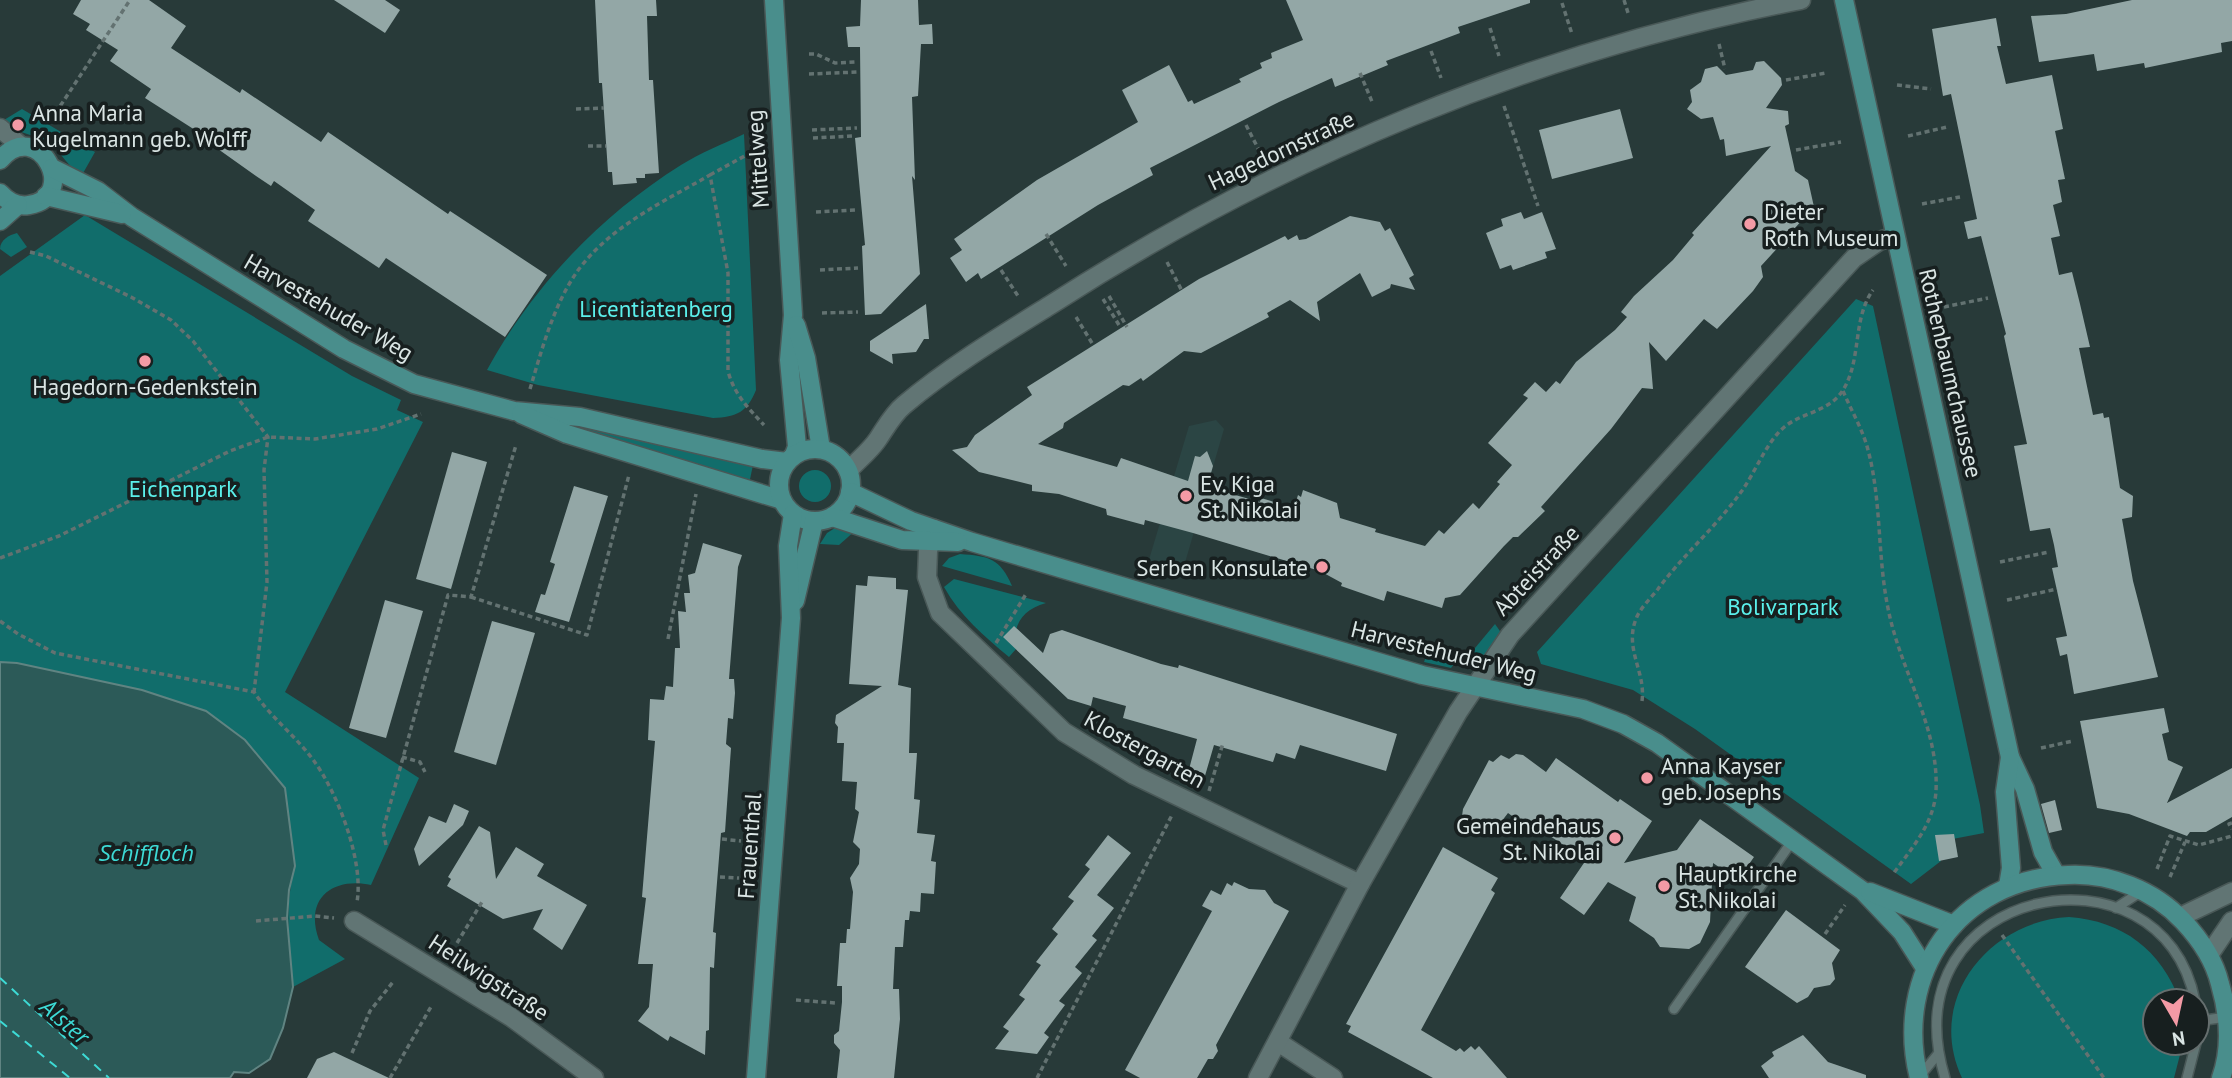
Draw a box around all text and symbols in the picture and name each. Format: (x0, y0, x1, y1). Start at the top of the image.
place label: Anna Maria Kugelmann geb. Wolff (32, 98, 248, 153)
street label: Hagedornstraße (1203, 103, 1359, 197)
street label: Mittelweg (739, 109, 775, 209)
marker: Anna Maria Kugelmann geb. Wolff (10, 117, 26, 133)
place label: Dieter Roth Museum (1764, 197, 1898, 252)
marker: Dieter Roth Museum (1742, 216, 1758, 232)
street label: Harvestehuder Weg (239, 247, 419, 367)
street label: Rothenbaumchaussee (1913, 266, 1989, 480)
park label: Licentiatenberg (579, 294, 733, 323)
marker: Hagedorn-Gedenkstein (137, 353, 153, 369)
place label: Hagedorn-Gedenkstein (32, 372, 258, 401)
place label: Ev. Kiga St. Nikolai (1200, 469, 1299, 524)
park label: Eichenpark (129, 474, 237, 503)
marker: Ev. Kiga St. Nikolai (1178, 488, 1194, 504)
street label: Abteistraße (1487, 519, 1585, 621)
place label: Serben Konsulate (1136, 553, 1308, 582)
marker: Serben Konsulate (1314, 559, 1330, 575)
park label: Bolivarpark (1727, 592, 1839, 621)
street label: Harvestehuder Weg (1348, 614, 1540, 688)
street label: Klostergarten (1079, 704, 1211, 794)
place label: Anna Kayser geb. Josephs (1661, 751, 1782, 806)
marker: Anna Kayser geb. Josephs (1639, 770, 1655, 786)
street label: Frauenthal (731, 792, 767, 900)
place label: Gemeindehaus St. Nikolai (1456, 811, 1601, 866)
marker: Gemeindehaus St. Nikolai (1607, 830, 1623, 846)
water label: Schiffloch (98, 837, 194, 868)
place label: Hauptkirche St. Nikolai (1678, 859, 1797, 914)
marker: Hauptkirche St. Nikolai (1656, 878, 1672, 894)
street label: Heilwigstraße (423, 927, 555, 1027)
north arrow (2141, 987, 2211, 1057)
water label: Alster (33, 990, 98, 1052)
text: N (2171, 1026, 2187, 1052)

